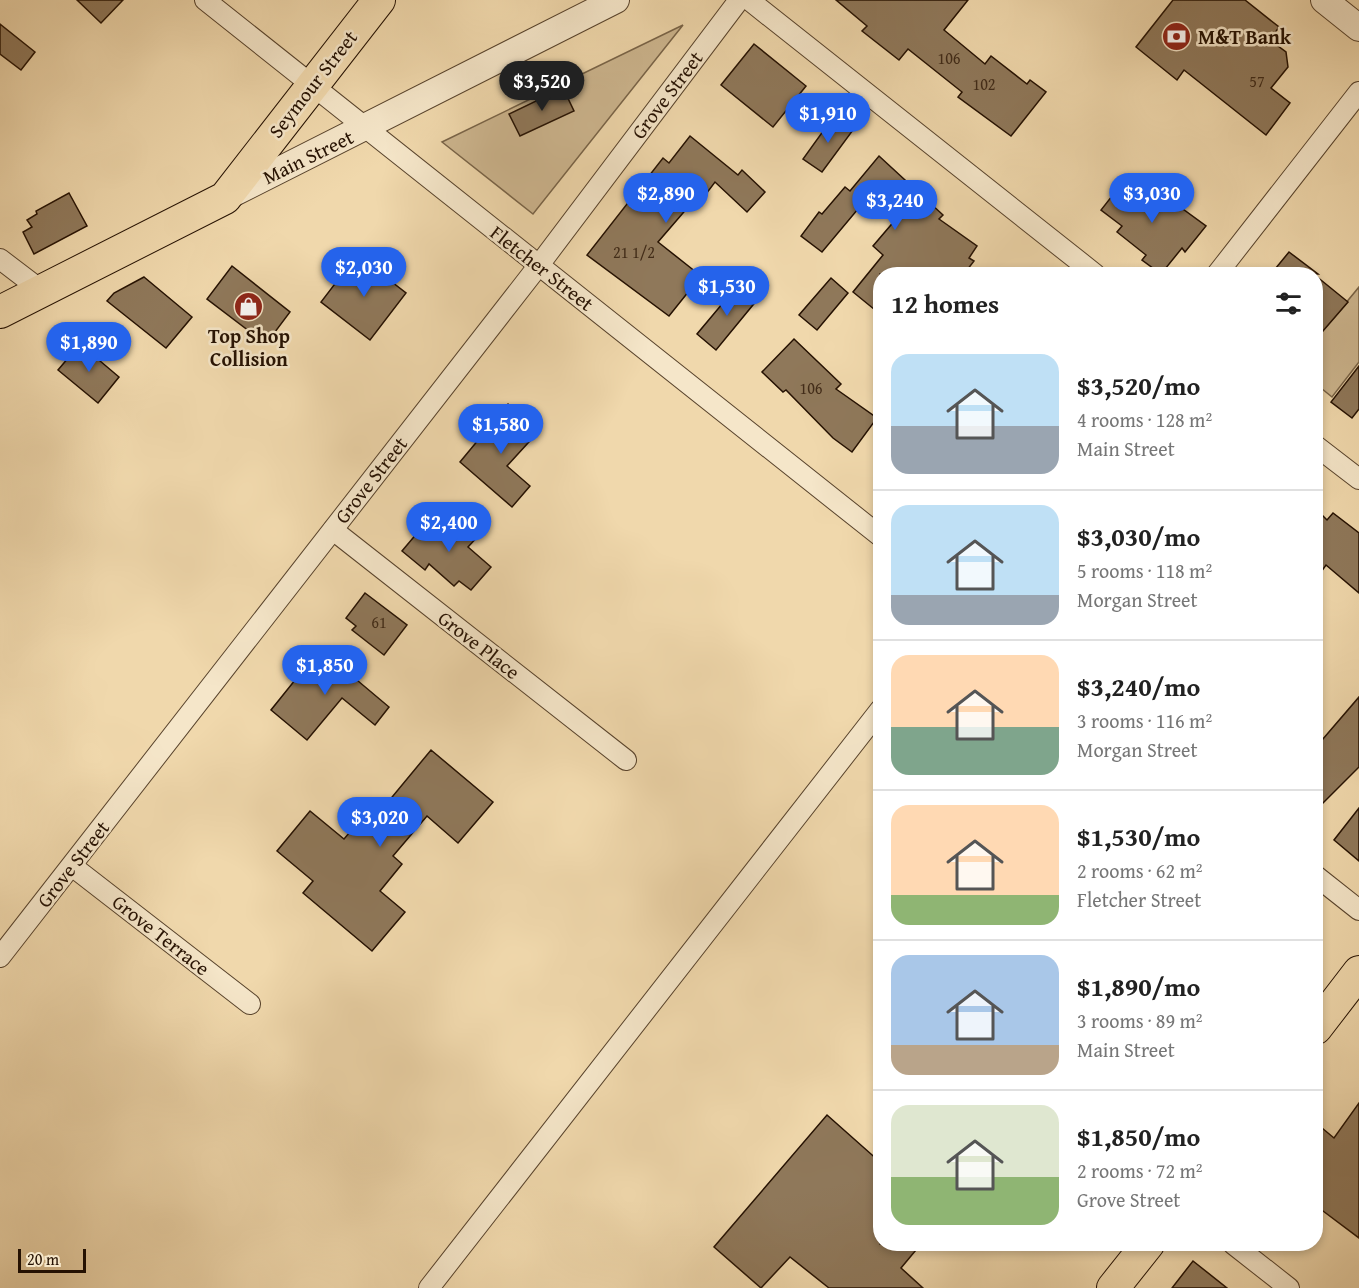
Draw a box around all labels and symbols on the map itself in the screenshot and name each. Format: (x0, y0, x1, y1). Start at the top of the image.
bank icon: M&T Bank (1161, 21, 1193, 53)
place label: M&T Bank (1198, 22, 1292, 51)
street label: Seymour Street (261, 24, 364, 144)
street label: Grove Street (624, 45, 709, 145)
house number: 106 (937, 46, 961, 70)
pin: $3,520 (493, 61, 591, 112)
house number: 57 (1249, 69, 1265, 93)
house number: 102 (972, 72, 996, 96)
pin: $1,910 (779, 93, 877, 144)
street label: Main Street (258, 122, 358, 191)
pin: $2,890 (617, 173, 715, 224)
pin: $3,030 (1103, 173, 1201, 224)
pin: $3,240 (846, 180, 944, 231)
street label: Fletcher Street (484, 218, 600, 317)
house number: 21 1/2 (613, 240, 655, 264)
pin: $2,030 (315, 247, 413, 298)
pin: $1,530 (678, 266, 776, 317)
shop icon: Top Shop Collision (233, 290, 265, 322)
place label: Top Shop Collision (208, 321, 290, 373)
pin: $1,890 (40, 322, 138, 373)
house number: 106 (799, 376, 823, 400)
pin: $1,580 (452, 404, 550, 455)
street label: Grove Street (327, 430, 414, 529)
pin: $2,400 (400, 502, 498, 553)
street label: Grove Place (432, 603, 526, 686)
house number: 61 (371, 610, 387, 634)
pin: $1,850 (276, 645, 374, 696)
pin: $3,020 (331, 797, 429, 848)
street label: Grove Street (29, 814, 116, 913)
street label: Grove Terrace (106, 887, 216, 982)
scale bar (18, 1246, 86, 1274)

